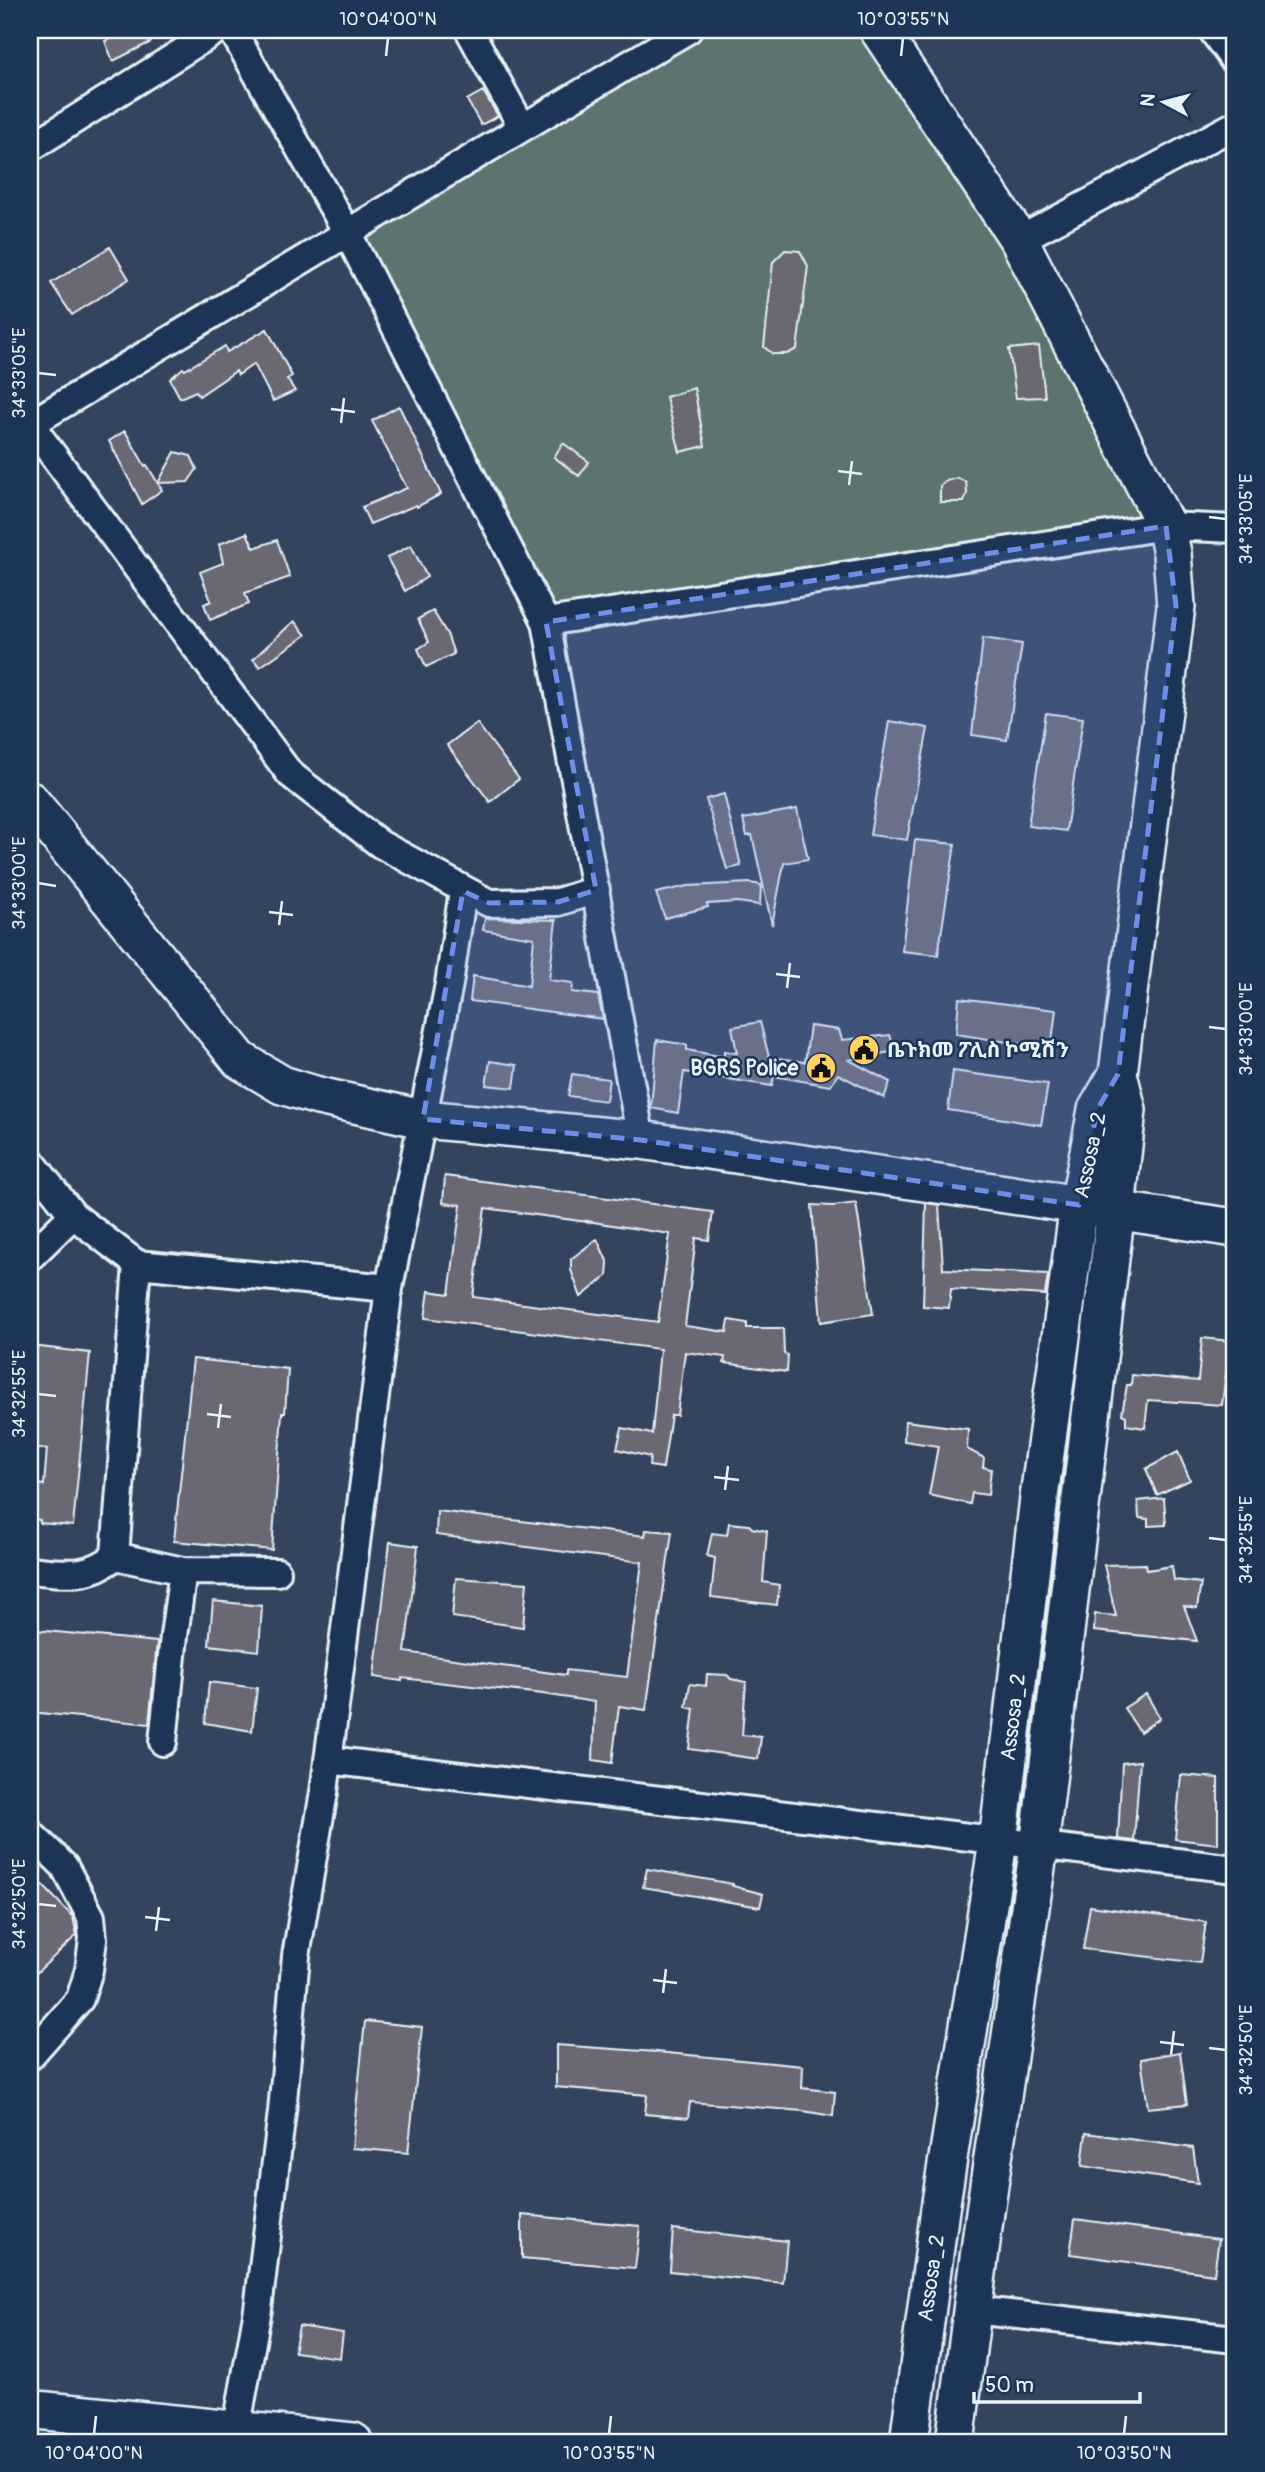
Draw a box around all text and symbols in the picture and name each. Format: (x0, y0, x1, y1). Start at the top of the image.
text: 10°04'00"N (339, 8, 437, 31)
text: 10°03'55"N (857, 8, 949, 31)
north arrow (1128, 66, 1198, 136)
text: N (1135, 92, 1161, 108)
text: 34°33'05"E (8, 328, 31, 418)
text: 34°33'05"E (1235, 474, 1258, 564)
text: 34°33'00"E (8, 836, 31, 930)
text: 34°33'00"E (1235, 982, 1258, 1076)
public building icon: ቤጉክመ ፖሊስ ኮሚሽን (847, 1033, 881, 1067)
place label: ቤጉክመ ፖሊስ ኮሚሽን (887, 1037, 1069, 1064)
public building icon: BGRS Police (804, 1051, 838, 1085)
place label: BGRS Police (691, 1055, 799, 1082)
street label: Assosa_2 (1068, 1109, 1113, 1201)
text: 34°32'55"E (8, 1350, 31, 1438)
text: 34°32'55"E (1235, 1496, 1258, 1584)
street label: Assosa_2 (995, 1672, 1032, 1762)
text: 34°32'50"E (8, 1859, 31, 1949)
text: 34°32'50"E (1235, 2005, 1258, 2095)
street label: Assosa_2 (912, 2233, 951, 2323)
scale bar (974, 2360, 1141, 2404)
text: 50 m (985, 2372, 1034, 2399)
text: 10°04'00"N (45, 2442, 143, 2465)
text: 10°03'55"N (563, 2442, 655, 2465)
text: 10°03'50"N (1077, 2442, 1171, 2465)

